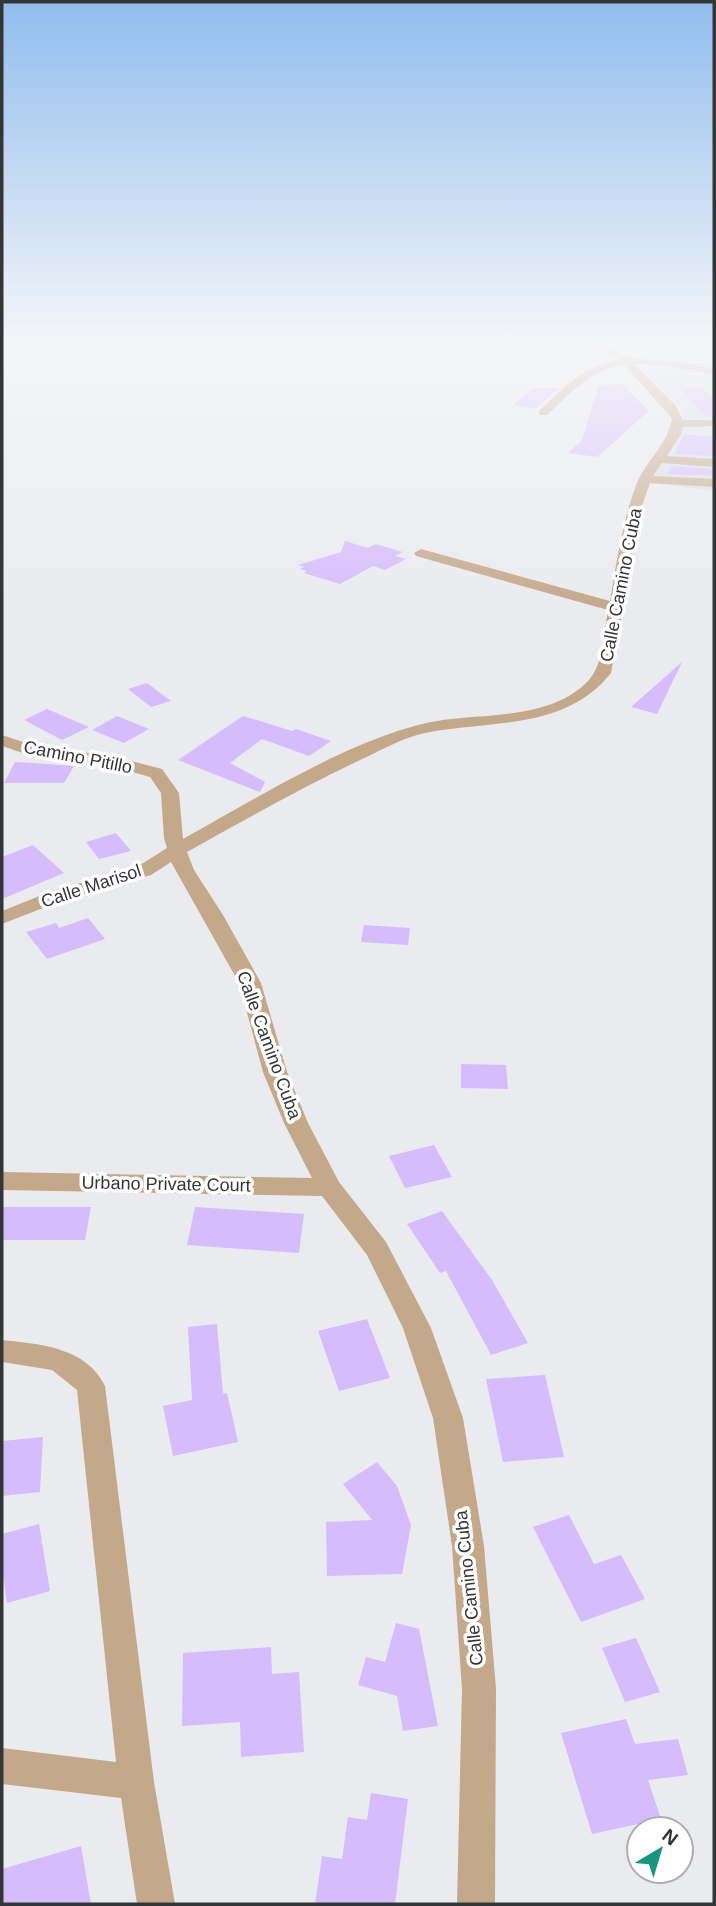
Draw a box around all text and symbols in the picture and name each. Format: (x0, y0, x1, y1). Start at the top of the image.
street label: Calle Camino Cuba (596, 506, 646, 664)
street label: Camino Pitillo (22, 737, 134, 777)
street label: Calle Marisol (38, 860, 144, 912)
street label: Calle Camino Cuba (233, 968, 305, 1123)
street label: Urbano Private Court (81, 1173, 251, 1195)
street label: Calle Camino Cuba (451, 1508, 487, 1667)
north arrow (625, 1815, 695, 1885)
text: N (658, 1824, 682, 1849)

